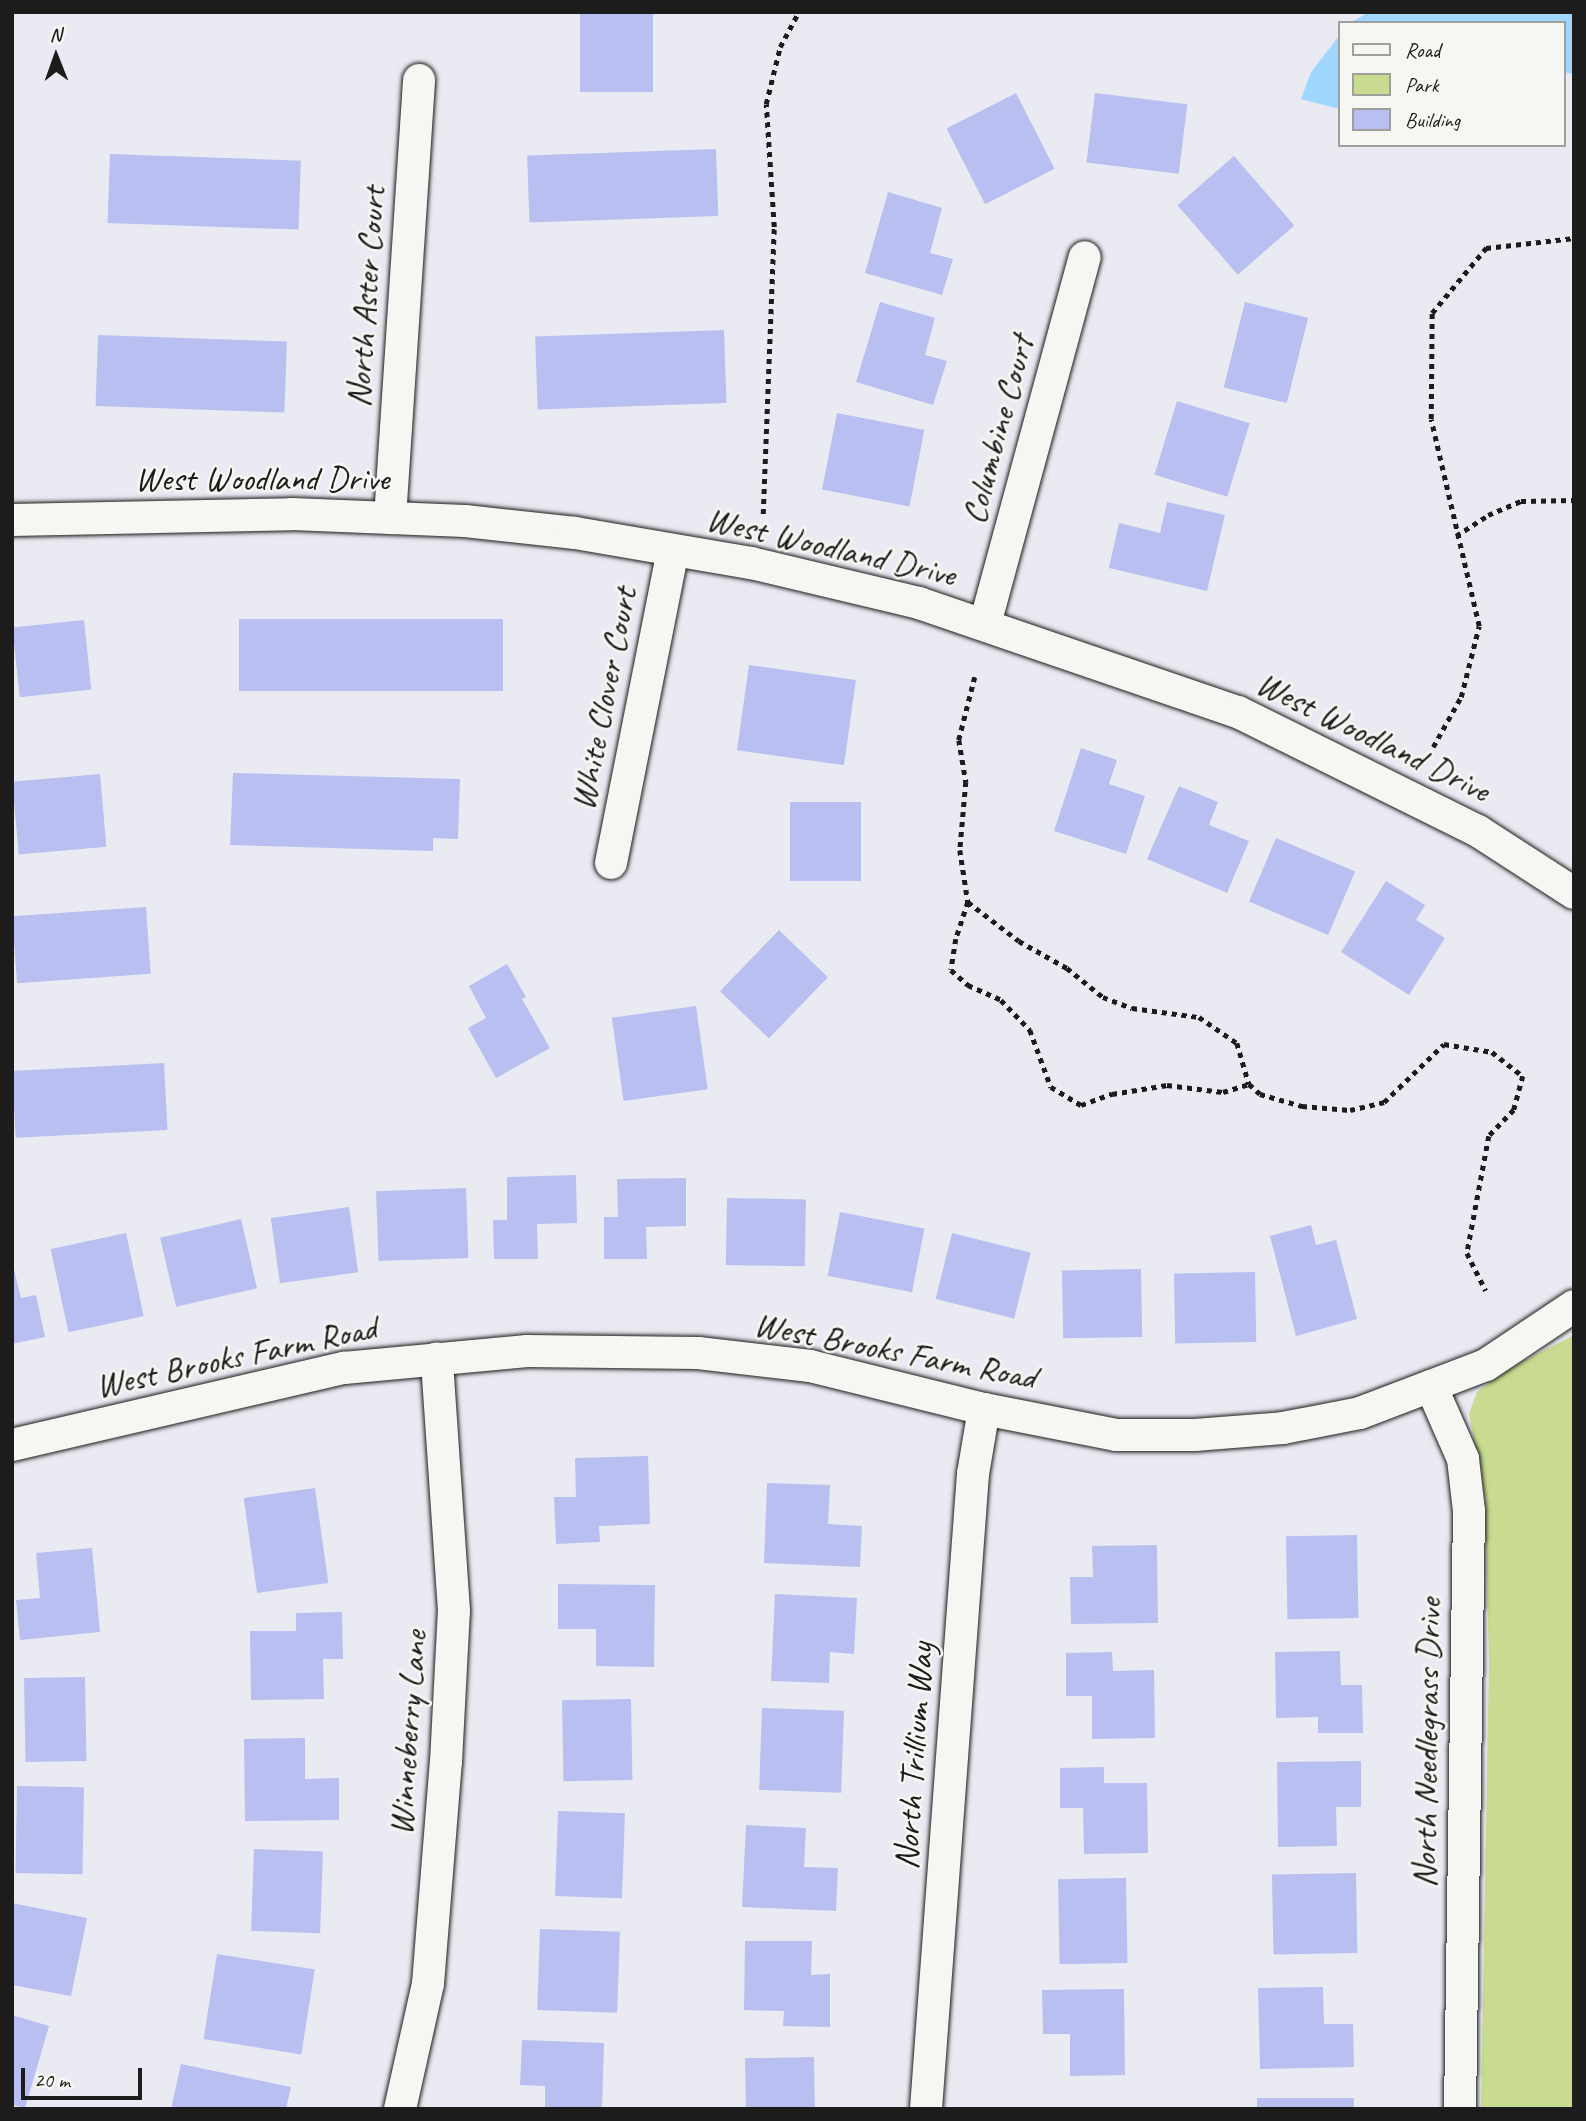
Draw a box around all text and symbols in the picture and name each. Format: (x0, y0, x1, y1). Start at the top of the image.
north arrow (21, 21, 91, 91)
legend (1338, 21, 1565, 147)
text: N (50, 23, 62, 47)
text: Road (1405, 37, 1440, 63)
text: Park (1405, 72, 1438, 98)
text: Building (1405, 107, 1460, 133)
street label: North Aster Court (337, 185, 395, 409)
street label: Columbine Court (953, 332, 1043, 528)
street label: West Woodland Drive (135, 458, 389, 500)
street label: West Woodland Drive (703, 498, 959, 596)
street label: White Clover Court (562, 584, 646, 814)
street label: West Woodland Drive (1250, 663, 1496, 811)
street label: West Brooks Farm Road (749, 1303, 1041, 1399)
street label: West Brooks Farm Road (90, 1306, 382, 1408)
street label: North Needlegrass Drive (1403, 1596, 1451, 1890)
street label: Winneberry Lane (380, 1629, 436, 1837)
street label: North Trillium Way (885, 1642, 943, 1870)
scale bar (24, 2054, 145, 2098)
text: 20 m (34, 2067, 70, 2093)

